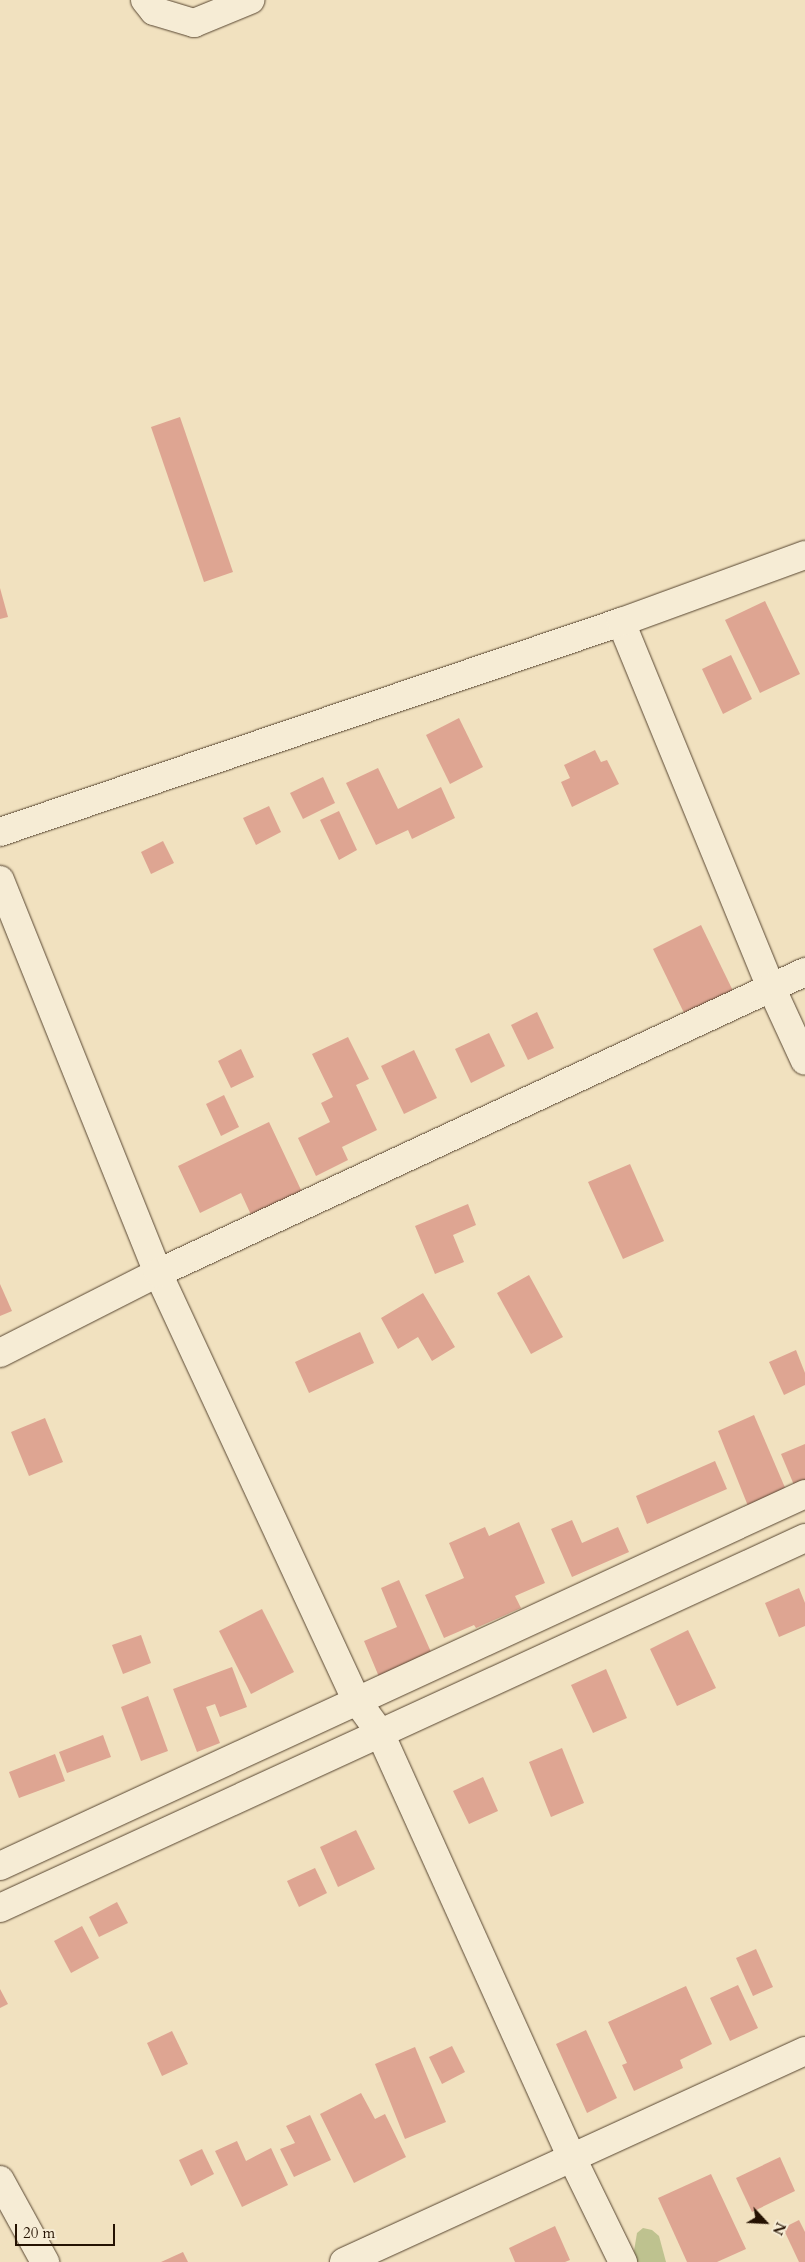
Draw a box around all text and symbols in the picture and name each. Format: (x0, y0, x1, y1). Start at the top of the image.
north arrow (740, 2197, 790, 2247)
scale bar (18, 2214, 118, 2246)
text: N (768, 2219, 790, 2238)
text: 20 m (23, 2223, 55, 2243)

